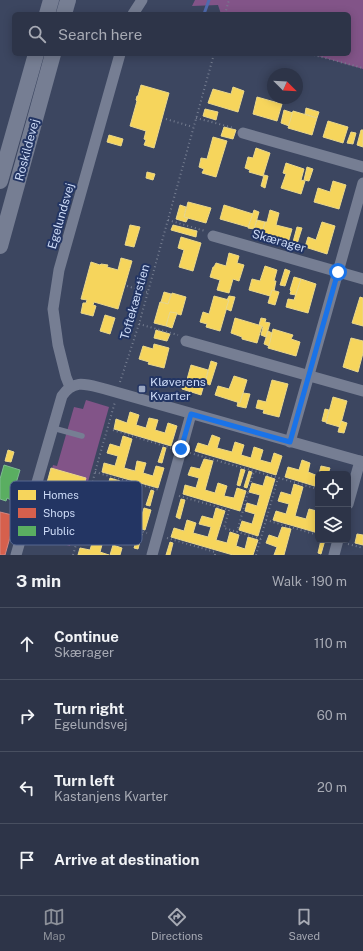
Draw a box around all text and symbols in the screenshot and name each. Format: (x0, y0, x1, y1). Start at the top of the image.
search box (12, 12, 351, 56)
icon: search (26, 23, 48, 45)
text: Search here (58, 26, 142, 43)
north arrow (267, 68, 303, 104)
street label: Roskildevej (12, 117, 42, 183)
street label: Egelundsvej (45, 181, 77, 251)
street label: Skærager (250, 227, 308, 255)
street label: Toftekærstien (118, 263, 153, 341)
route start (329, 263, 347, 281)
place label: Kløverens Kvarter (150, 375, 206, 403)
marker: Kløverens Kvarter (137, 384, 147, 394)
route end (172, 440, 190, 458)
map controls (315, 471, 351, 543)
button: locate (315, 471, 351, 507)
legend (10, 481, 142, 545)
text: Homes (43, 489, 79, 501)
text: Shops (43, 507, 75, 519)
button: layers (315, 507, 351, 543)
text: Public (43, 525, 75, 537)
text: 3 min (16, 571, 61, 591)
text: Walk · 190 m (272, 574, 347, 589)
text: Continue (54, 628, 119, 645)
icon: ahead (16, 633, 38, 655)
text: 110 m (314, 636, 347, 651)
text: Skærager (54, 645, 114, 660)
text: Turn right (54, 700, 124, 717)
icon: right (16, 705, 38, 727)
text: 60 m (317, 708, 347, 723)
text: Egelundsvej (54, 717, 128, 732)
text: Turn left (54, 772, 115, 789)
icon: left (16, 777, 38, 799)
text: 20 m (317, 780, 347, 795)
text: Kastanjens Kvarter (54, 789, 168, 804)
icon: arrive (16, 849, 38, 871)
text: Arrive at destination (54, 851, 199, 868)
tab: Map (43, 906, 65, 942)
tab: Directions (151, 906, 203, 942)
tab: Saved (289, 906, 320, 942)

